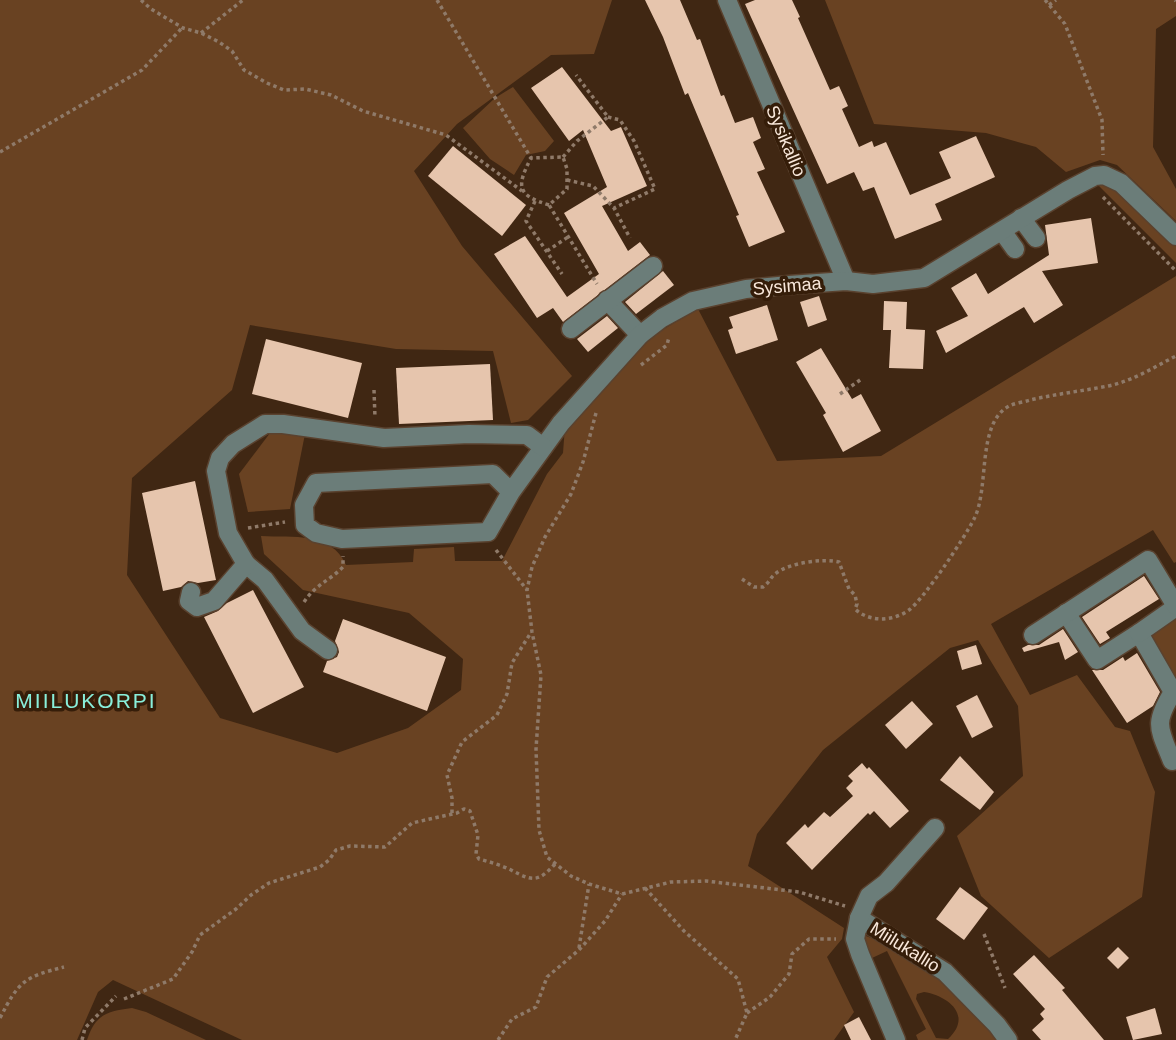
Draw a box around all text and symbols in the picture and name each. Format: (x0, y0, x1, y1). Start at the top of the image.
street label: Sysikallio (762, 103, 810, 179)
street label: Sysimaa (752, 273, 823, 299)
district label: MIILUKORPI (15, 689, 157, 712)
street label: Miilukallio (867, 918, 943, 976)

